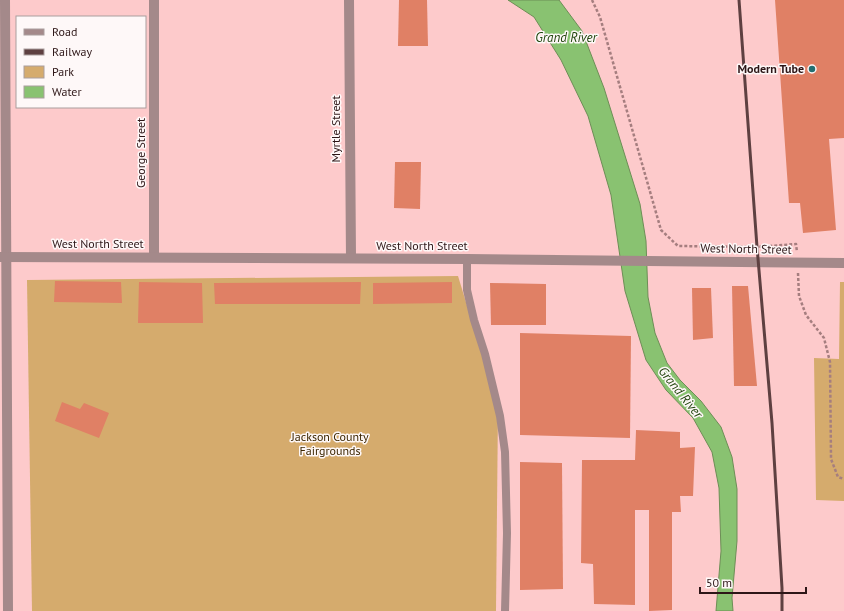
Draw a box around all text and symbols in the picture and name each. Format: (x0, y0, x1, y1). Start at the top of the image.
legend (16, 16, 146, 108)
text: Road (52, 24, 77, 39)
water label: Grand River (535, 29, 597, 46)
text: Railway (52, 44, 92, 59)
place label: Modern Tube (737, 61, 804, 76)
text: Park (52, 64, 74, 79)
marker: Modern Tube (807, 64, 817, 74)
text: Water (52, 84, 82, 99)
street label: Myrtle Street (328, 95, 343, 163)
street label: George Street (133, 118, 148, 188)
street label: West North Street (52, 236, 144, 251)
street label: West North Street (376, 238, 468, 253)
street label: West North Street (700, 240, 792, 257)
water label: Grand River (655, 363, 707, 422)
park label: Jackson County Fairgrounds (290, 429, 369, 458)
scale bar (700, 569, 806, 595)
text: 50 m (706, 575, 732, 590)

